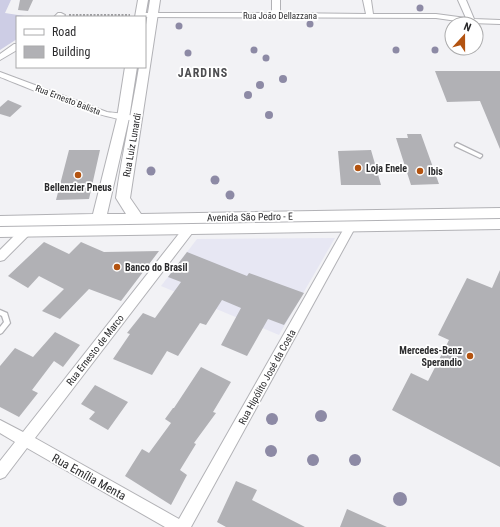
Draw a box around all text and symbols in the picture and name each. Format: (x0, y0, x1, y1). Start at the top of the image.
street label: Rua João Dellazzana (243, 11, 317, 21)
legend (16, 16, 146, 68)
north arrow (444, 16, 484, 56)
text: N (462, 20, 473, 34)
text: Road (52, 25, 76, 39)
text: Building (52, 45, 90, 59)
district label: JARDINS (178, 66, 228, 80)
street label: Rua Ernesto Balista (34, 83, 102, 117)
street label: Rua Luiz Lunardi (121, 112, 143, 178)
marker: Loja Enele (353, 163, 363, 173)
place label: Loja Enele (366, 163, 407, 174)
marker: Ibis (415, 166, 425, 176)
place label: Ibis (428, 166, 443, 177)
marker: Bellenzier Pneus (73, 170, 83, 180)
place label: Bellenzier Pneus (44, 182, 112, 193)
street label: Avenida São Pedro - E (207, 211, 293, 223)
marker: Banco do Brasil (112, 262, 122, 272)
place label: Banco do Brasil (125, 262, 187, 273)
street label: Rua Ernesto de Marco (64, 313, 126, 387)
street label: Rua Hipólito José da Costa (236, 327, 298, 426)
place label: Mercedes-Benz Sperandio (399, 345, 462, 368)
marker: Mercedes-Benz Sperandio (465, 351, 475, 361)
street label: Rua Emília Menta (50, 451, 129, 503)

